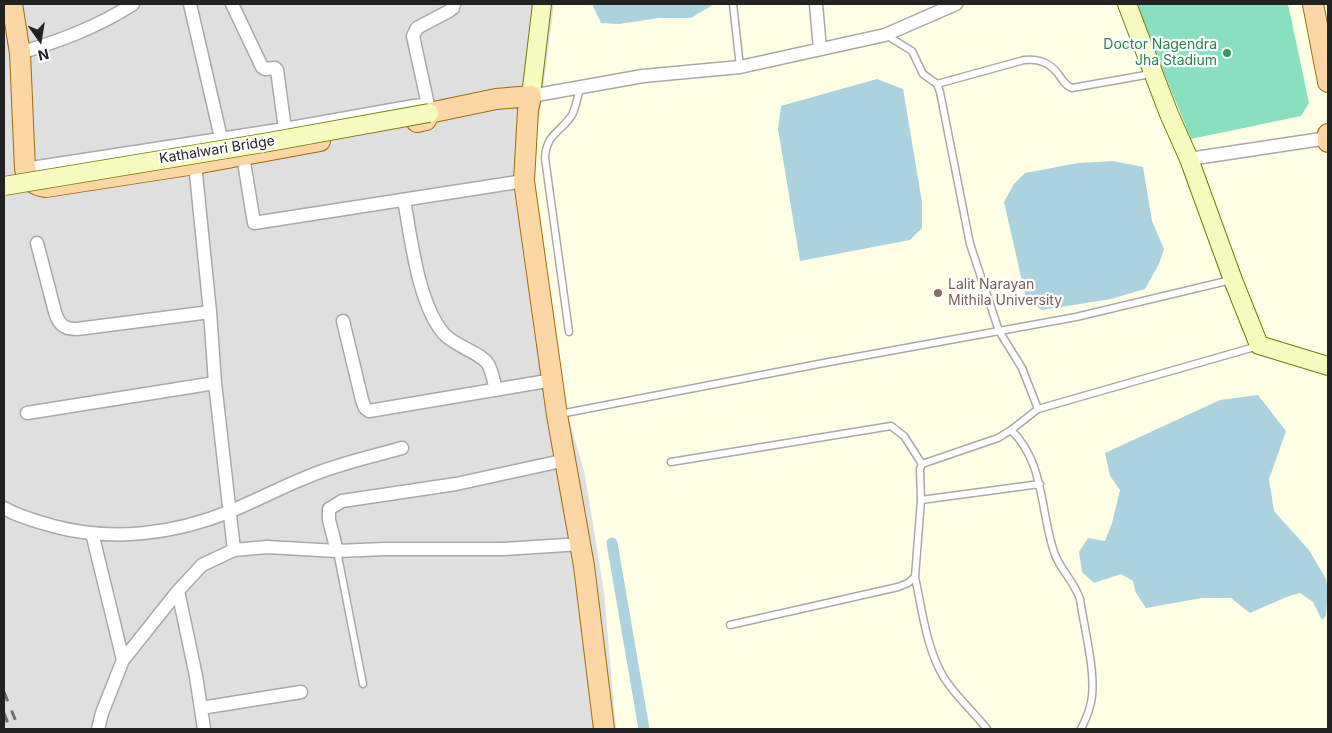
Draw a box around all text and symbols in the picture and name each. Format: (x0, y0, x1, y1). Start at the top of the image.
north arrow (15, 15, 65, 65)
place label: Doctor Nagendra Jha Stadium (1103, 37, 1217, 70)
text: N (36, 46, 51, 65)
marker: Doctor Nagendra Jha Stadium (1221, 47, 1233, 59)
street label: Kathalwari Bridge (158, 133, 276, 167)
place label: Lalit Narayan Mithila University (948, 277, 1062, 310)
marker: Lalit Narayan Mithila University (932, 287, 944, 299)

